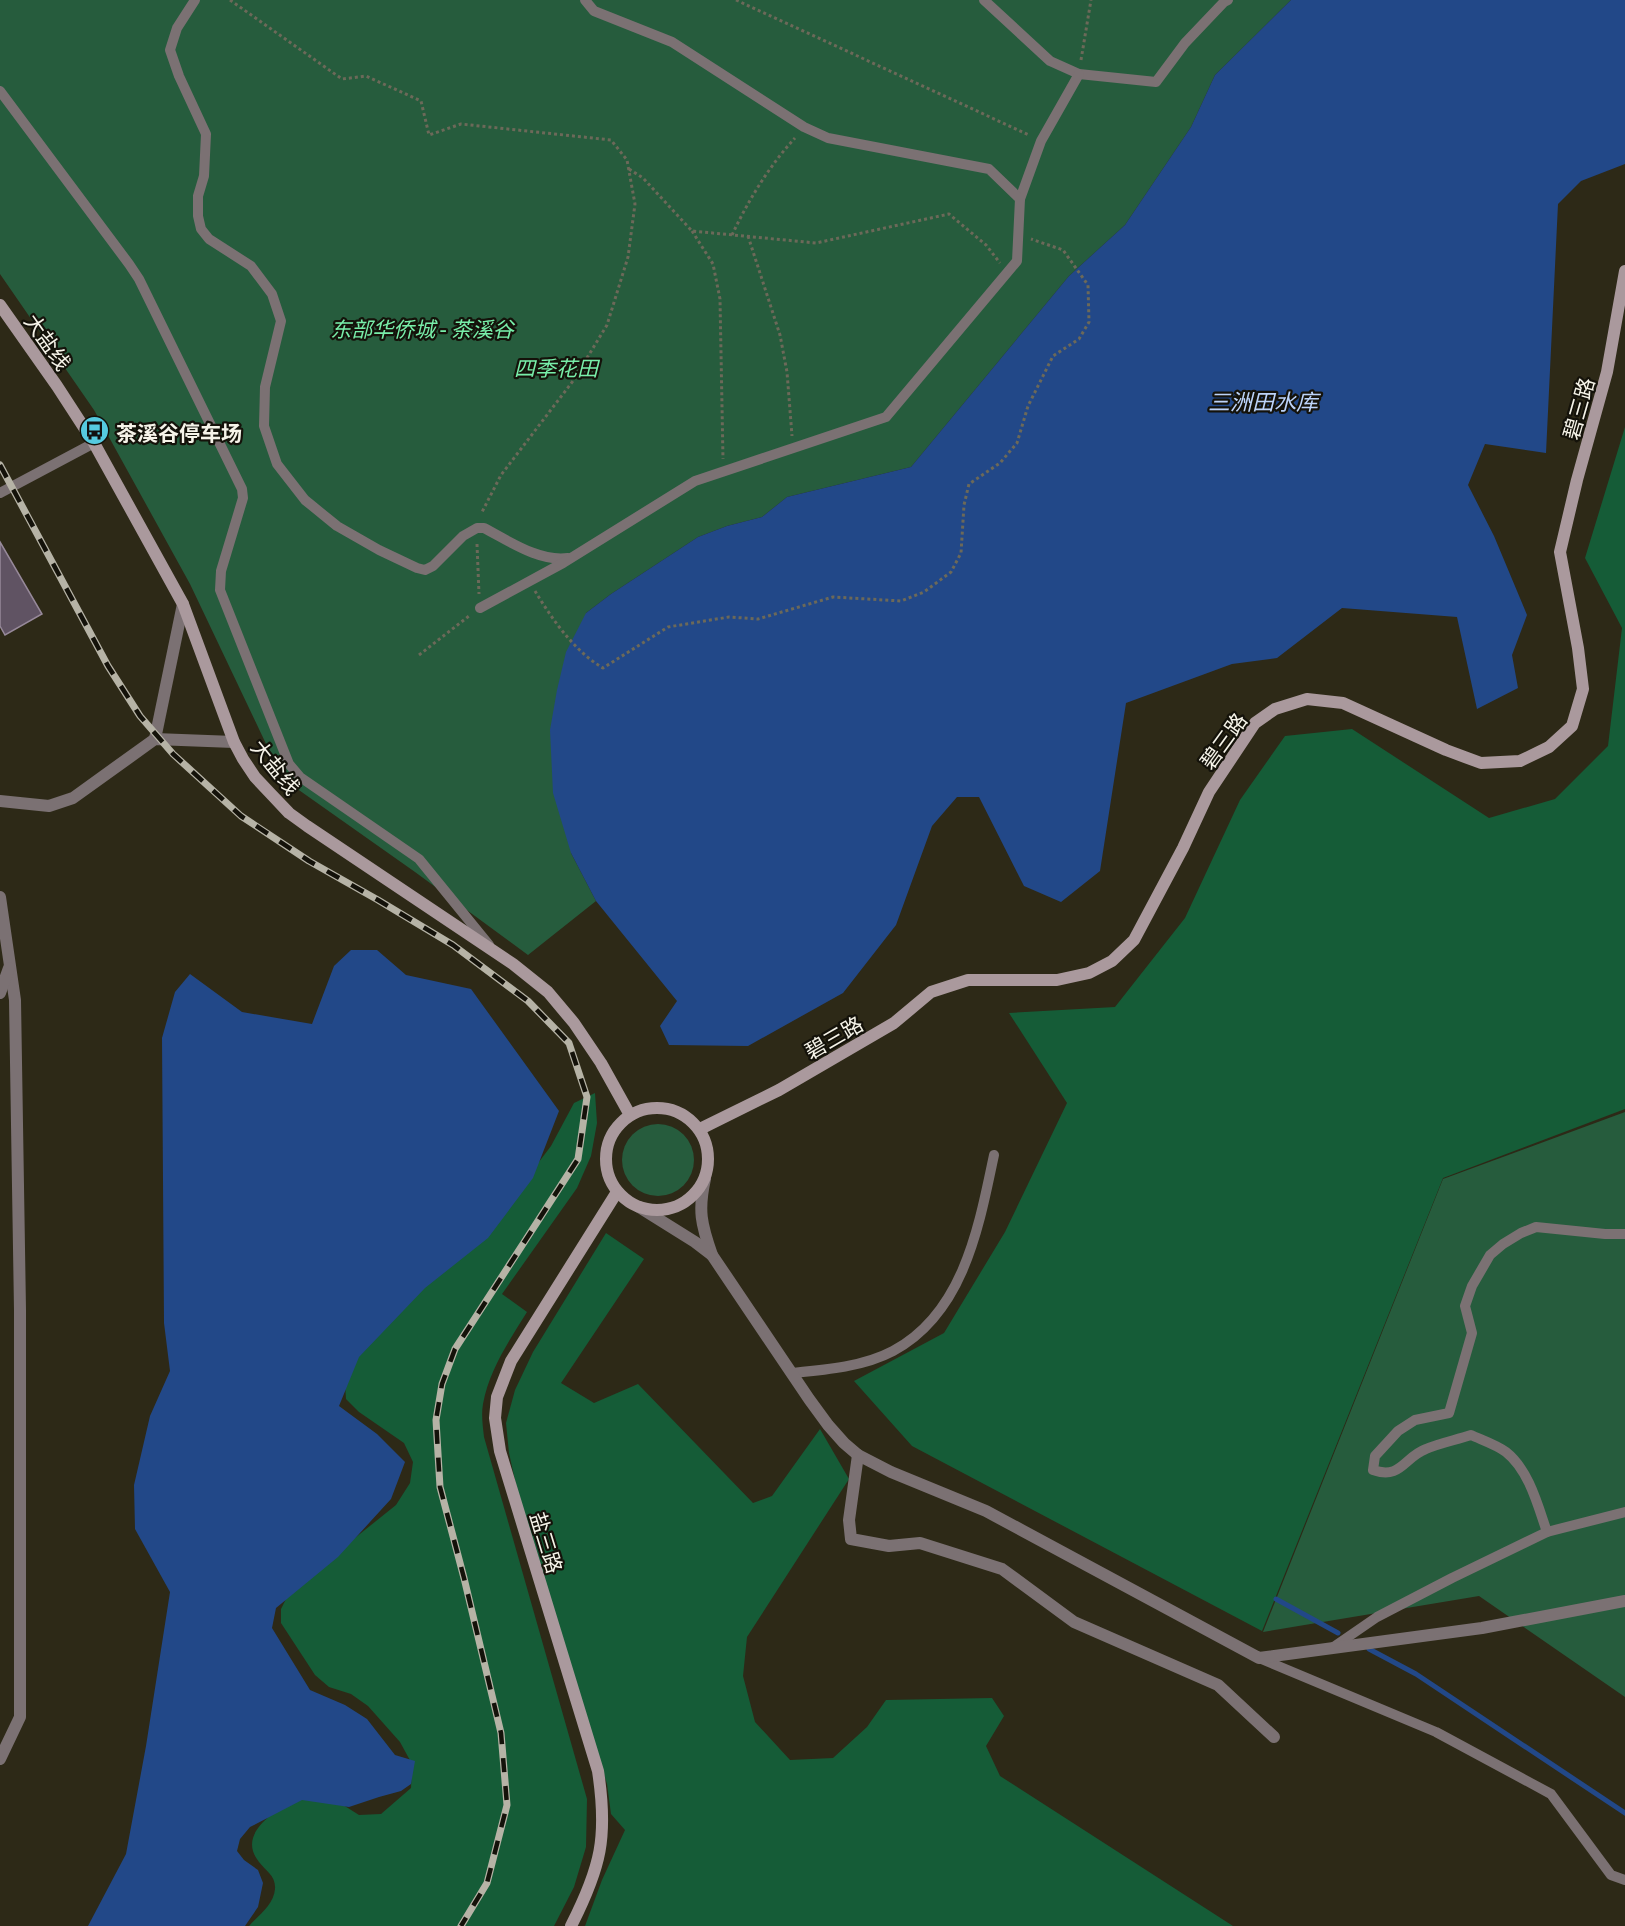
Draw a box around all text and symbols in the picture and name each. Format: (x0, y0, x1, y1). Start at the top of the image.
street label: 大盐线 (18, 306, 80, 376)
park label: 东部华侨城 - 茶溪谷 (330, 312, 516, 343)
park label: 四季花田 (514, 351, 601, 382)
street label: 碧三路 (1553, 373, 1601, 443)
water label: 三洲田水库 (1208, 384, 1322, 417)
bus stop icon: 茶溪谷停车场 (79, 415, 111, 447)
place label: 茶溪谷停车场 (116, 416, 242, 447)
street label: 碧三路 (1191, 705, 1253, 775)
street label: 大盐线 (245, 732, 309, 800)
street label: 碧三路 (798, 1007, 868, 1065)
street label: 盐三路 (524, 1507, 572, 1577)

